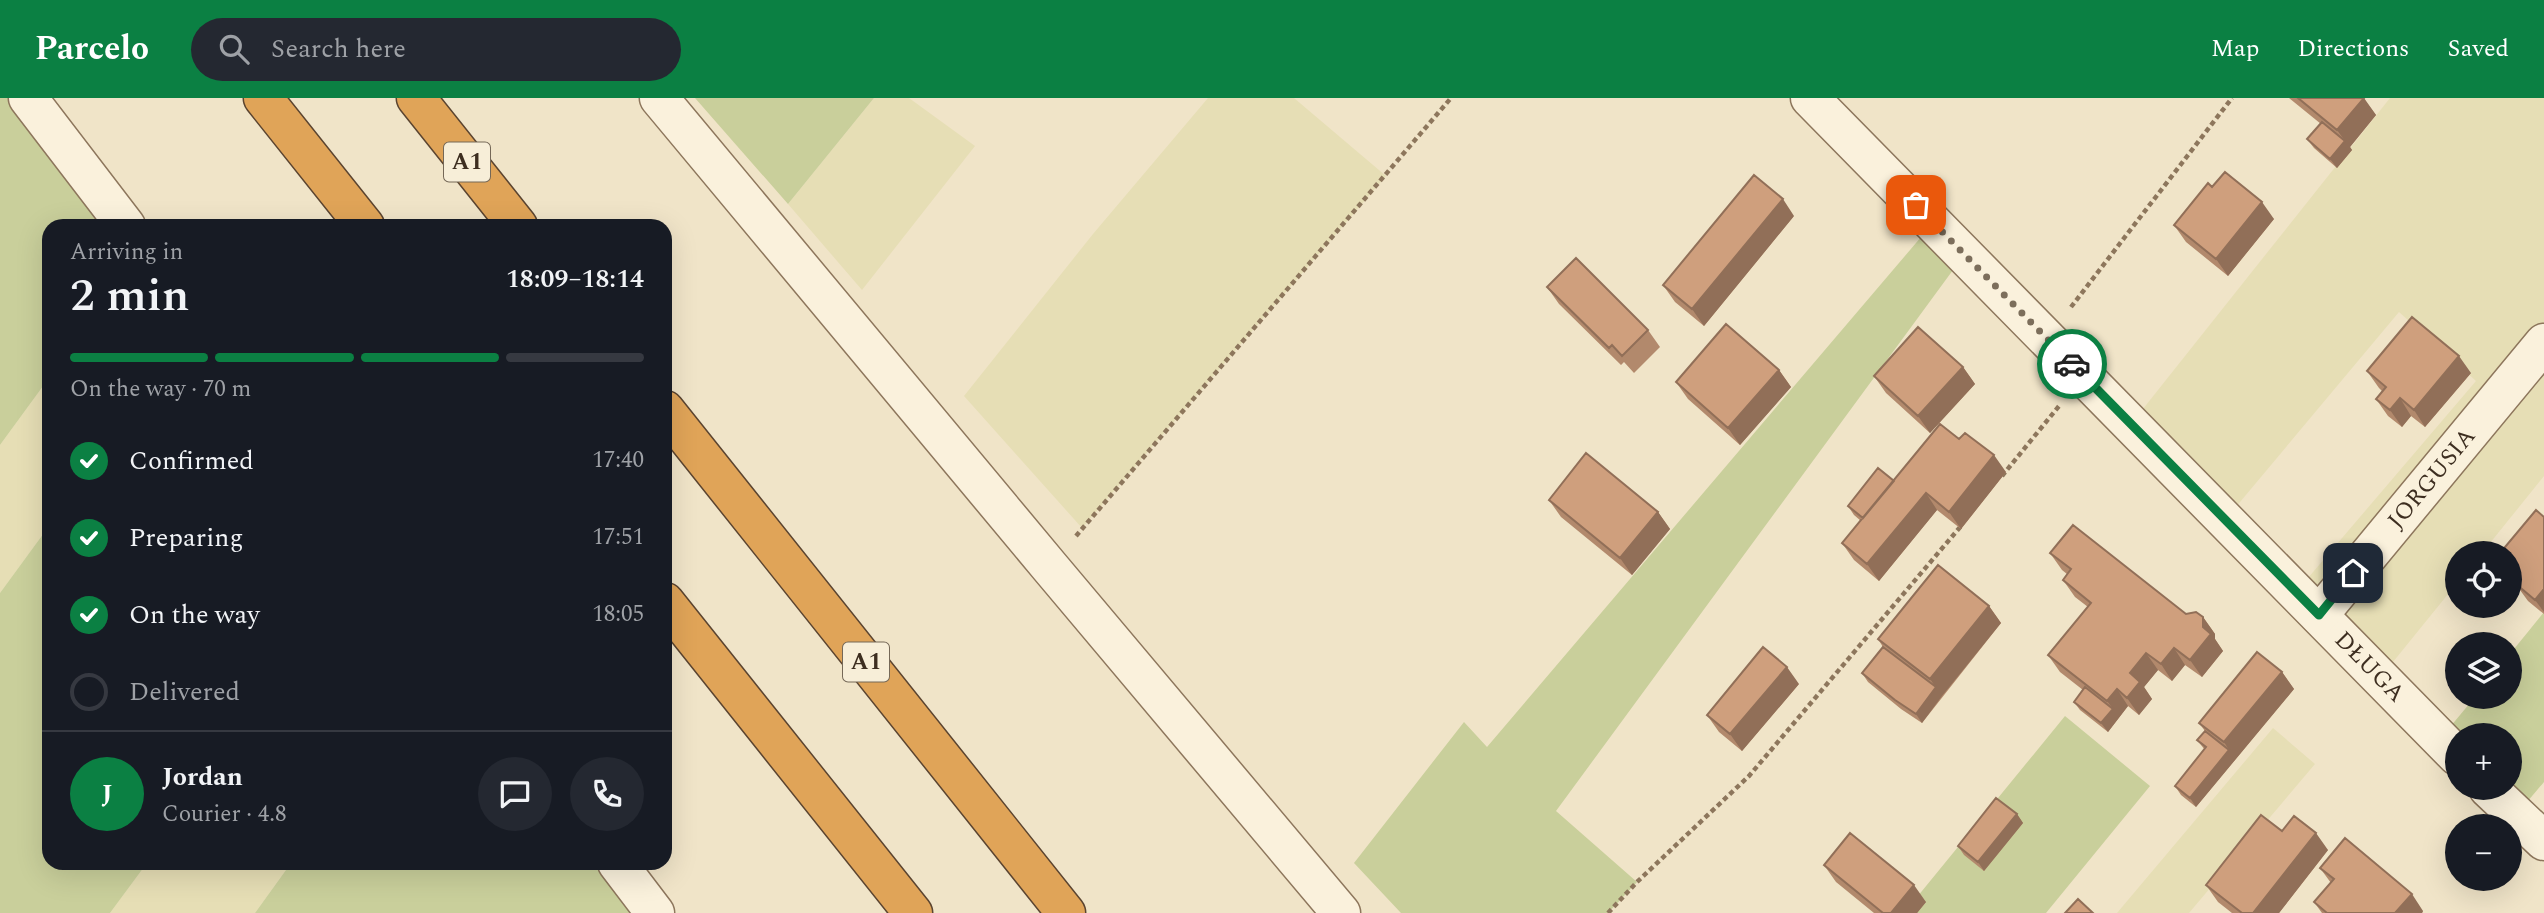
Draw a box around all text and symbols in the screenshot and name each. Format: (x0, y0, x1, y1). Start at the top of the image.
search box (191, 18, 681, 81)
text: Parcelo (35, 24, 149, 74)
text: Search here (271, 29, 406, 69)
icon: search (215, 30, 253, 68)
text: Map (2211, 31, 2259, 67)
text: Directions (2297, 31, 2409, 67)
text: Saved (2447, 31, 2509, 67)
road number: A1 (444, 142, 490, 181)
pin (1886, 175, 1946, 235)
icon: bag (1897, 186, 1935, 224)
text: Arriving in (70, 235, 183, 270)
text: 18:09–18:14 (506, 259, 644, 299)
text: 2 min (70, 261, 189, 331)
courier (2037, 329, 2107, 399)
icon: car (2053, 345, 2091, 383)
text: On the way · 70 m (70, 372, 251, 407)
street label: JORGUSIA (2379, 420, 2485, 537)
text: Confirmed (129, 441, 254, 481)
icon: check (70, 442, 108, 480)
text: 17:40 (592, 443, 644, 478)
text: Preparing (129, 518, 243, 558)
icon: check (70, 519, 108, 557)
text: 17:51 (592, 520, 644, 555)
map controls (2445, 541, 2522, 891)
button: locate (2445, 541, 2522, 618)
pin (2323, 543, 2383, 603)
icon: home (2334, 554, 2372, 592)
text: On the way (129, 595, 260, 635)
icon: check (70, 596, 108, 634)
text: 18:05 (592, 597, 644, 632)
street label: DŁUGA (2326, 623, 2413, 711)
button: layers (2445, 632, 2522, 709)
road number: A1 (843, 642, 889, 682)
text: Delivered (129, 672, 240, 712)
button: + (2445, 723, 2522, 800)
text: Jordan (162, 757, 243, 797)
button: chat (478, 757, 552, 831)
button: phone (570, 757, 644, 831)
text: J (101, 774, 113, 814)
text: Courier · 4.8 (162, 797, 287, 832)
button: − (2445, 814, 2522, 891)

